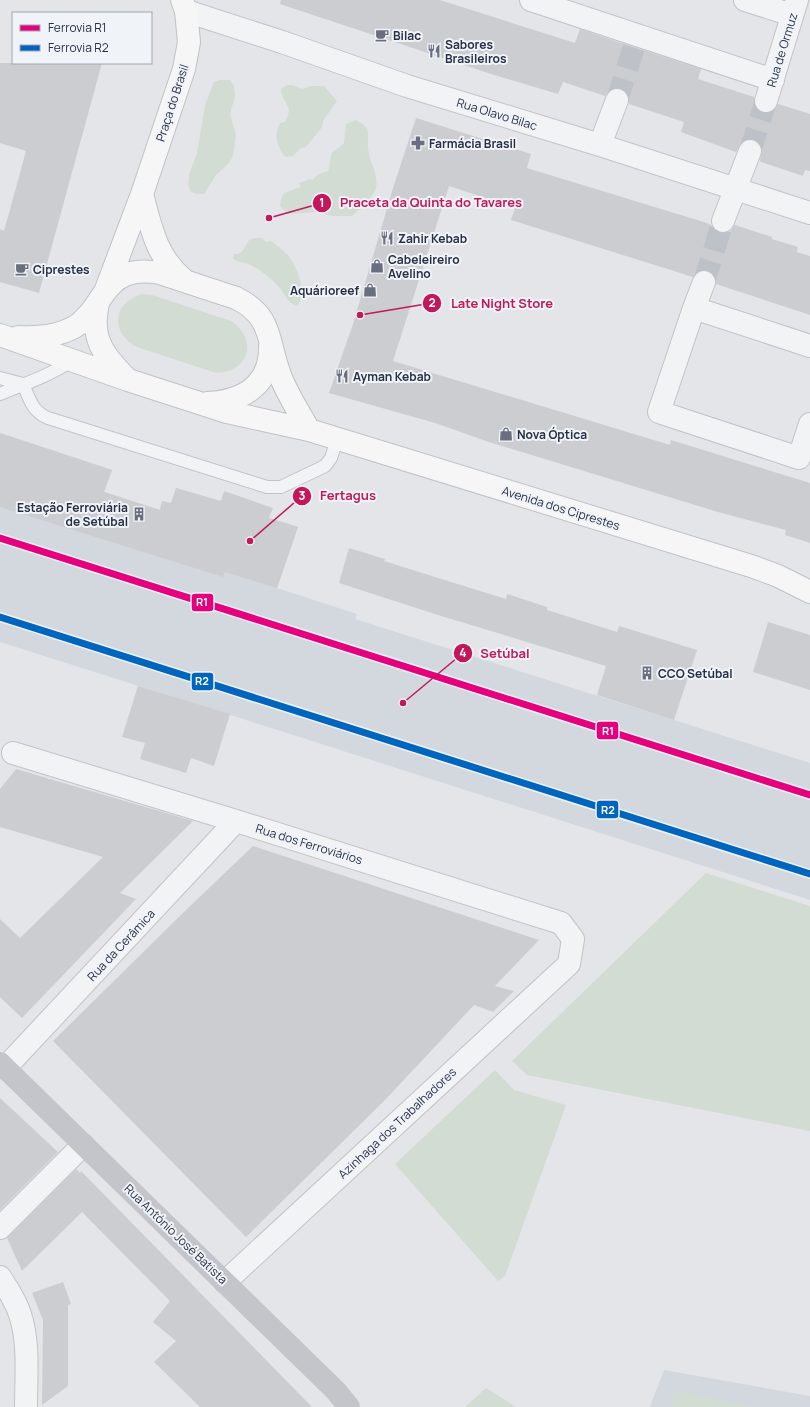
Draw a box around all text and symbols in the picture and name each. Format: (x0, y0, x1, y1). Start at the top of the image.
street label: Rua de Ormuz (763, 11, 801, 89)
legend (12, 12, 152, 64)
text: Ferrovia R1 (48, 19, 106, 36)
cafe icon: Bilac (374, 27, 390, 43)
place label: Bilac (393, 27, 421, 44)
place label: Sabores Brasileiros (445, 36, 507, 67)
text: Ferrovia R2 (48, 39, 109, 56)
restaurant icon: Sabores Brasileiros (426, 43, 442, 59)
street label: Praça do Brasil (152, 62, 192, 144)
street label: Rua Olavo Bilac (455, 94, 540, 134)
pharmacy icon: Farmácia Brasil (410, 135, 426, 151)
place label: Farmácia Brasil (429, 135, 516, 152)
callout: Praceta da Quinta do Tavares (312, 190, 530, 215)
text: Praceta da Quinta do Tavares (340, 193, 522, 211)
text: 1 (319, 194, 325, 211)
restaurant icon: Zahir Kebab (379, 230, 395, 246)
place label: Zahir Kebab (398, 230, 467, 247)
place label: Cabeleireiro Avelino (388, 251, 460, 282)
shop icon: Cabeleireiro Avelino (369, 258, 385, 274)
cafe icon: Ciprestes (14, 261, 30, 277)
place label: Ciprestes (33, 261, 90, 278)
place label: Aquárioreef (290, 282, 359, 299)
shop icon: Aquárioreef (362, 282, 378, 298)
callout: Late Night Store (422, 290, 561, 315)
text: 2 (428, 294, 436, 311)
text: Late Night Store (451, 294, 553, 312)
restaurant icon: Ayman Kebab (334, 368, 350, 384)
place label: Ayman Kebab (353, 368, 431, 385)
shop icon: Nova Óptica (498, 426, 514, 442)
place label: Nova Óptica (517, 426, 587, 443)
street label: Avenida dos Ciprestes (500, 482, 622, 534)
callout: Fertagus (292, 483, 384, 508)
text: Fertagus (320, 486, 376, 504)
text: 3 (299, 487, 306, 504)
place label: Estação Ferroviária de Setúbal (17, 499, 128, 530)
building icon: Estação Ferroviária de Setúbal (131, 506, 147, 522)
line badge: R1 (191, 593, 214, 612)
text: R1 (196, 594, 208, 609)
callout: Setúbal (453, 641, 538, 666)
text: 4 (459, 644, 467, 661)
text: Setúbal (480, 644, 530, 662)
building icon: CCO Setúbal (639, 665, 655, 681)
place label: CCO Setúbal (658, 665, 733, 682)
line badge: R2 (191, 672, 214, 691)
text: R2 (195, 673, 209, 688)
line badge: R1 (596, 721, 619, 740)
text: R1 (602, 723, 614, 738)
line badge: R2 (596, 800, 619, 819)
text: R2 (601, 802, 615, 817)
street label: Rua dos Ferroviários (253, 820, 365, 868)
street label: Rua da Cerâmica (83, 905, 159, 985)
street label: Azinhaga dos Trabalhadores (334, 1064, 460, 1182)
street label: Rua António José Batista (121, 1180, 231, 1288)

